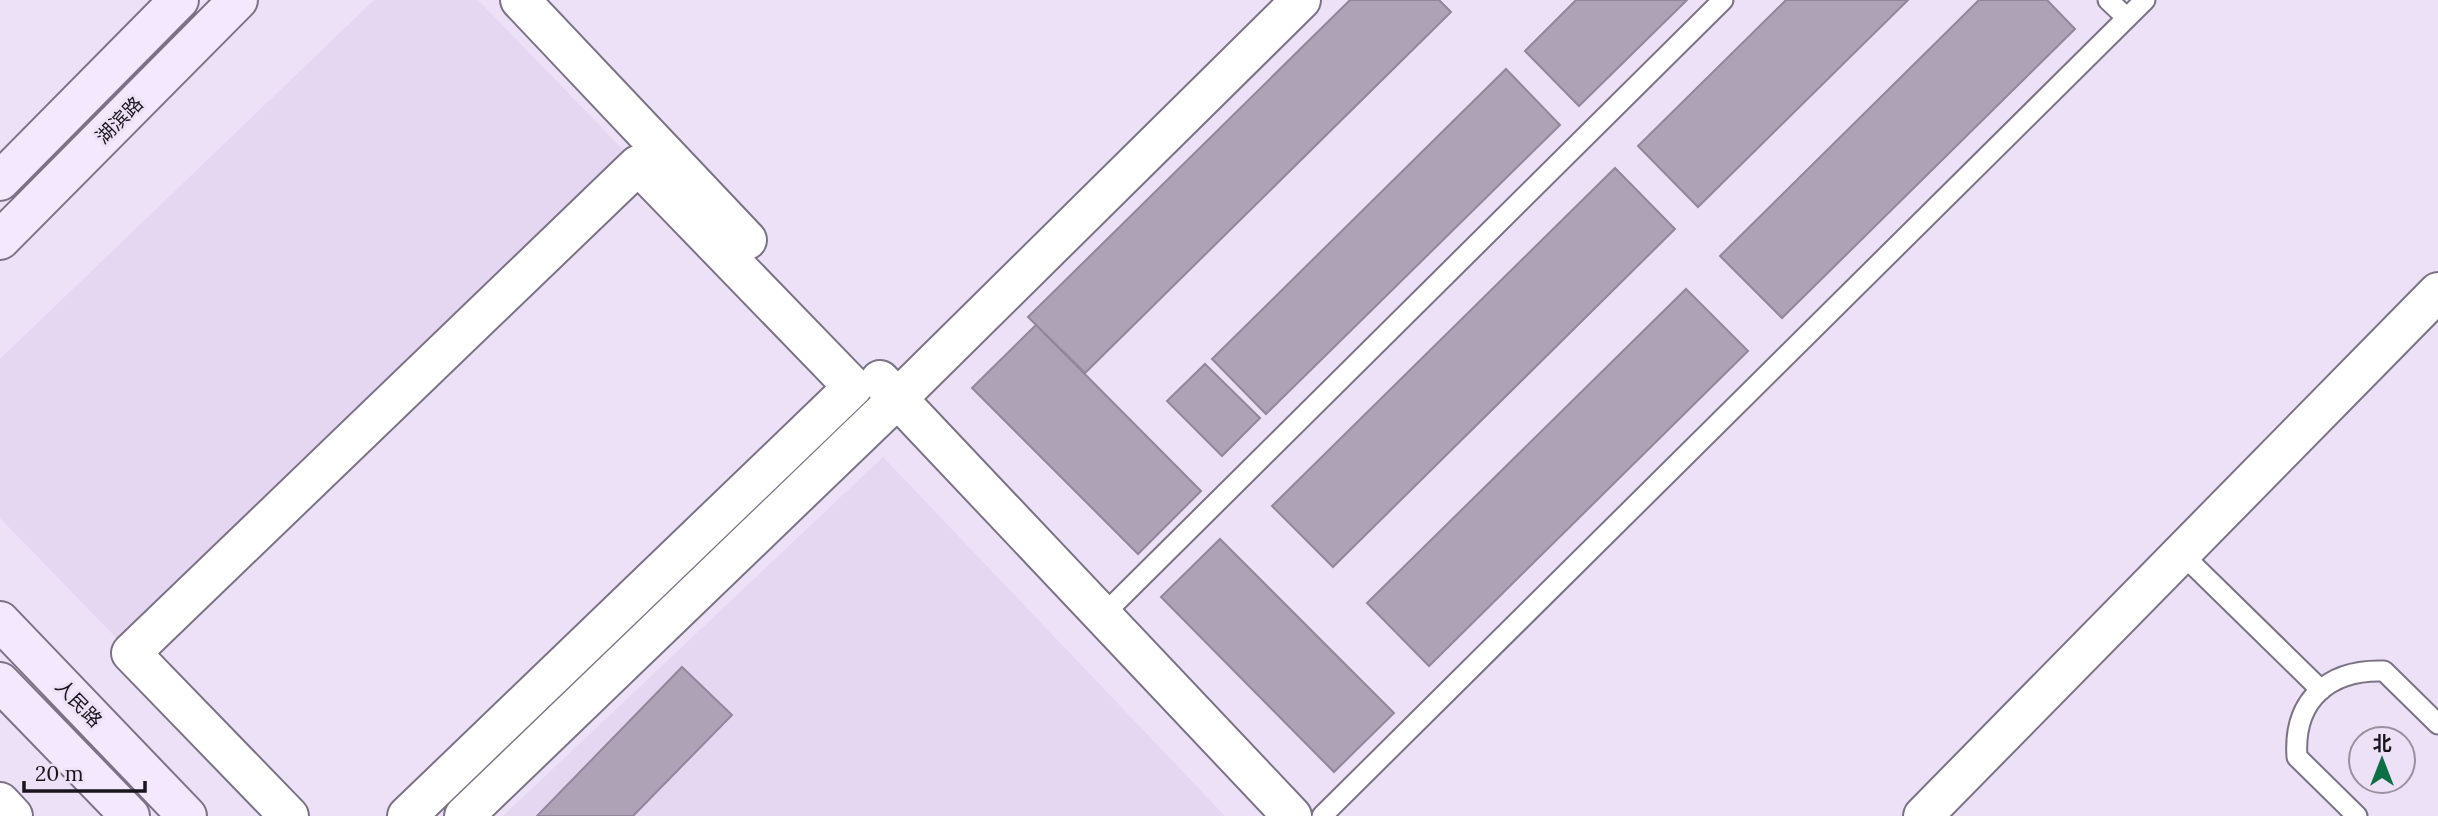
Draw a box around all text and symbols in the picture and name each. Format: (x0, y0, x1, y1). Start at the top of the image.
street label: 湖滨路 (90, 91, 148, 149)
street label: 人民路 (51, 674, 107, 732)
north arrow (2347, 725, 2417, 795)
text: 北 (2372, 731, 2392, 755)
scale bar (24, 750, 145, 794)
text: 20 m (35, 760, 84, 787)

